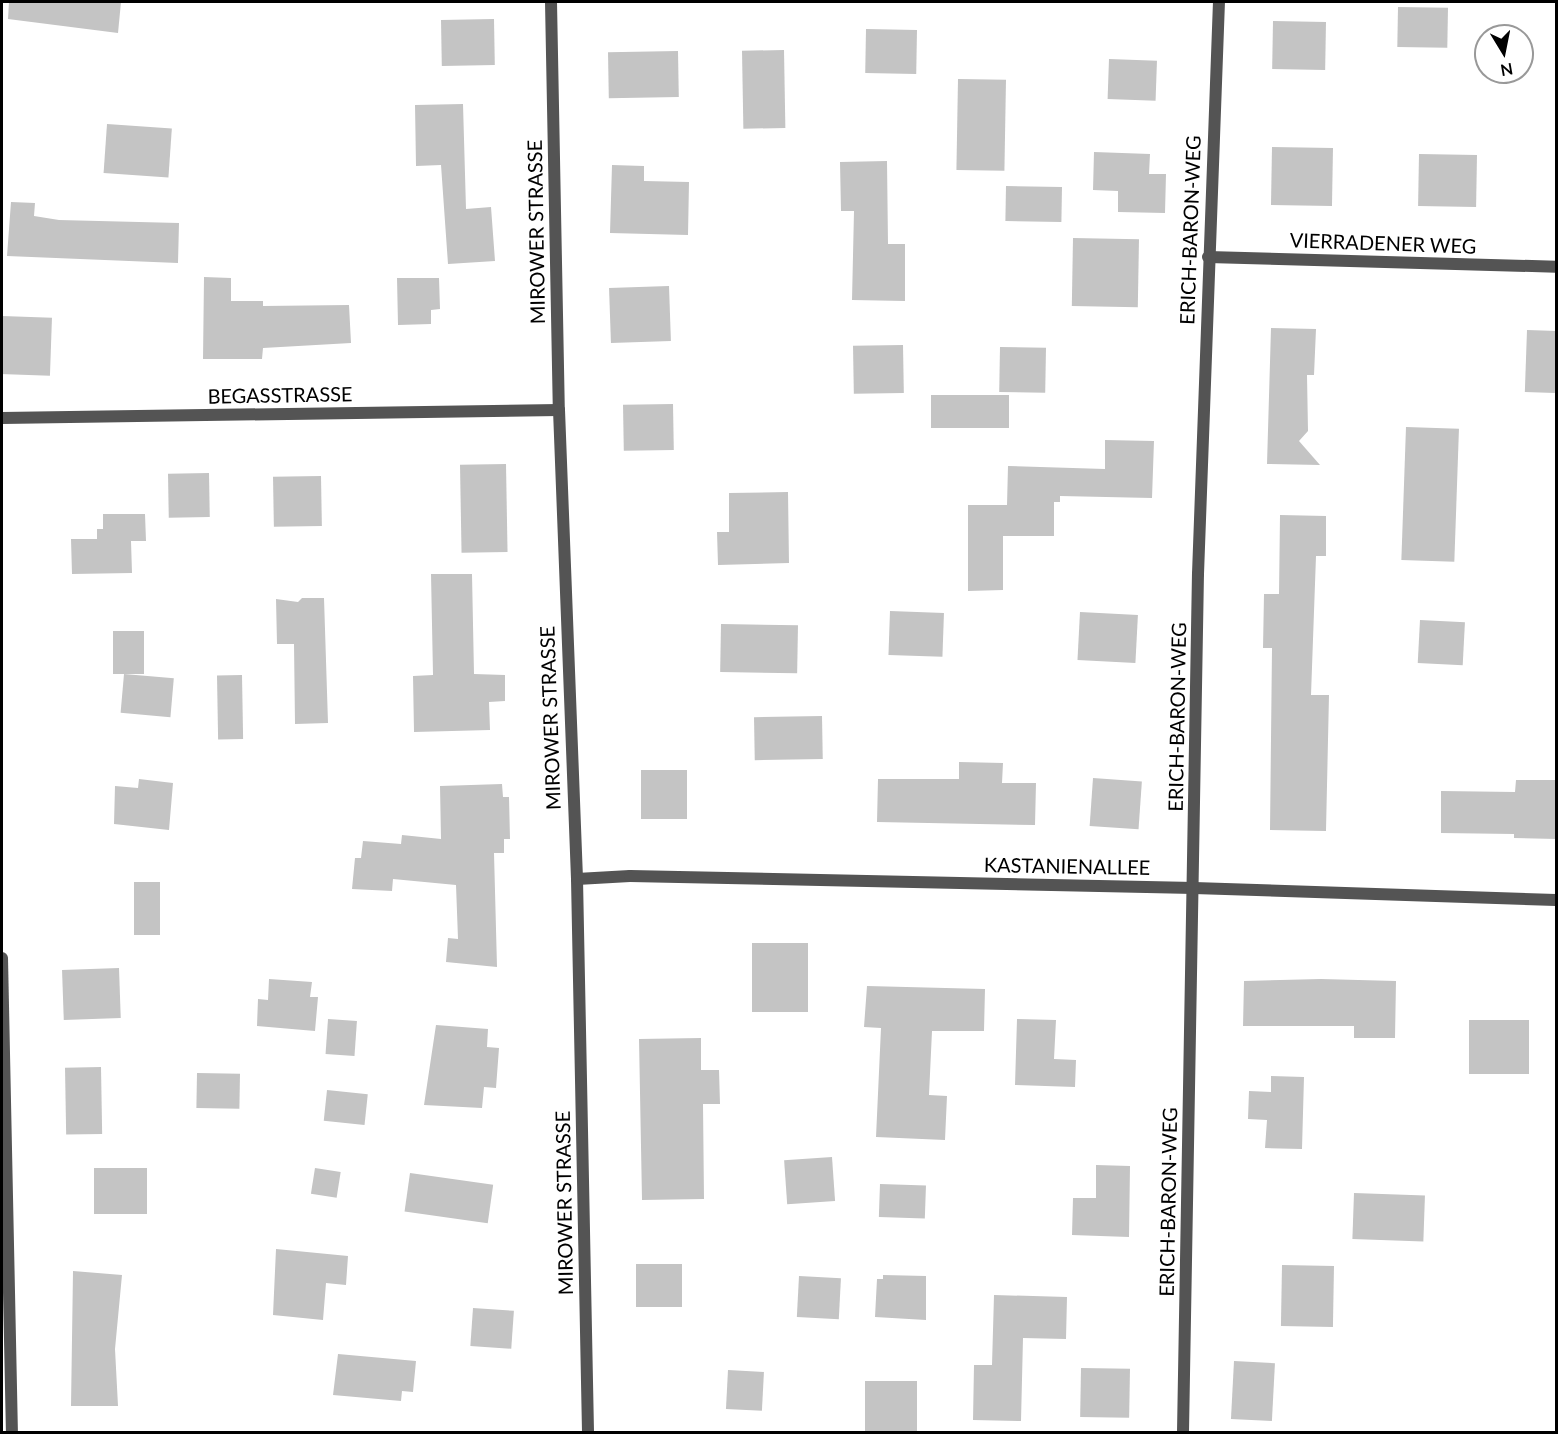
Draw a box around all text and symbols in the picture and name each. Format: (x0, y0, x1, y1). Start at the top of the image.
north arrow (1474, 24, 1534, 84)
text: N (1499, 60, 1515, 81)
street label: ERICH-BARON-WEG (1175, 135, 1205, 325)
street label: MIROWER STRASSE (522, 140, 550, 324)
street label: VIERRADENER WEG (1289, 228, 1477, 258)
street label: BEGASSTRASSE (207, 382, 353, 408)
street label: ERICH-BARON-WEG (1163, 622, 1191, 812)
street label: MIROWER STRASSE (535, 626, 565, 810)
street label: KASTANIENALLEE (984, 853, 1150, 879)
street label: ERICH-BARON-WEG (1154, 1107, 1182, 1297)
street label: MIROWER STRASSE (550, 1111, 578, 1295)

